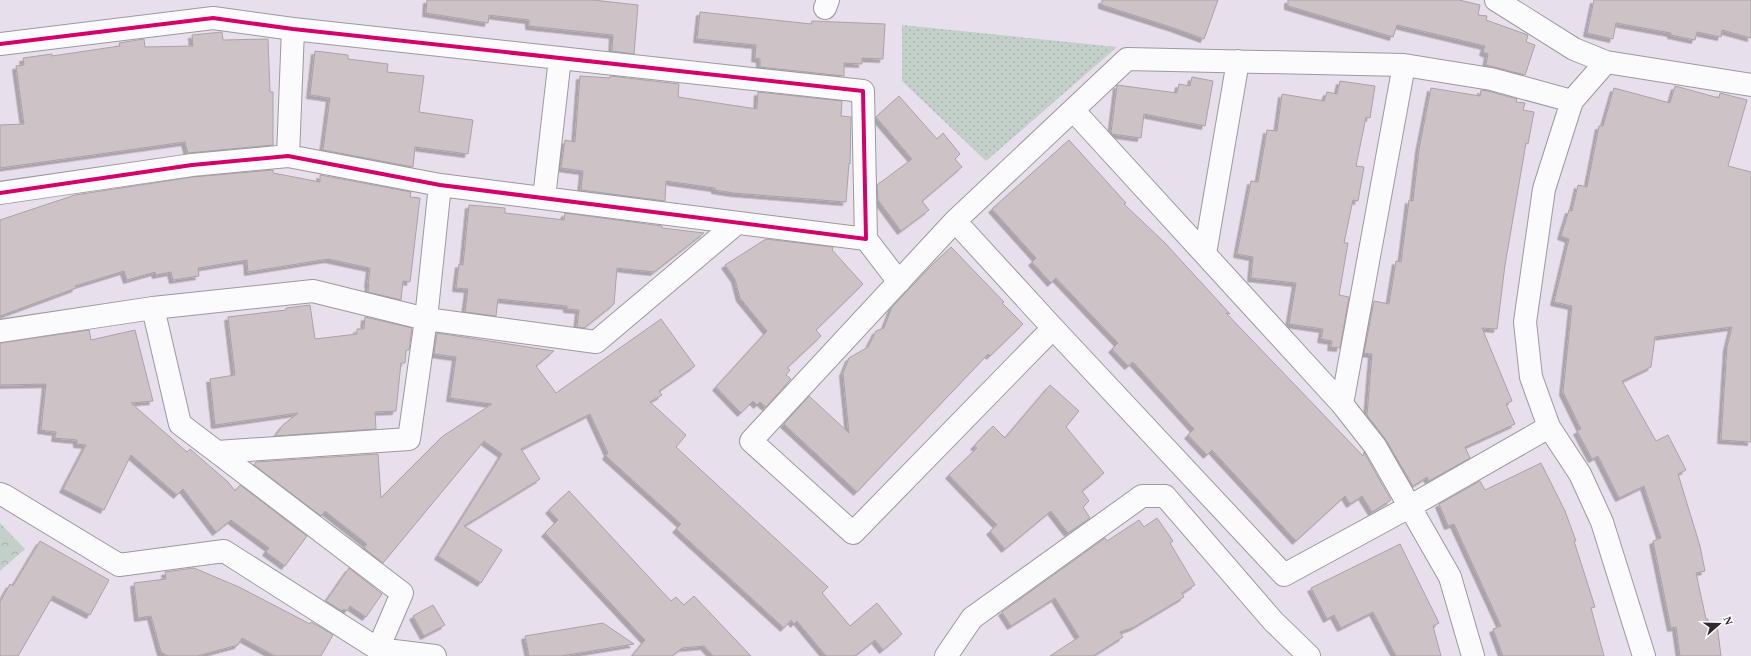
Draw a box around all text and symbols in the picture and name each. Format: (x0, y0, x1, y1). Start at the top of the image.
north arrow (1699, 604, 1739, 644)
text: N (1721, 615, 1735, 626)

